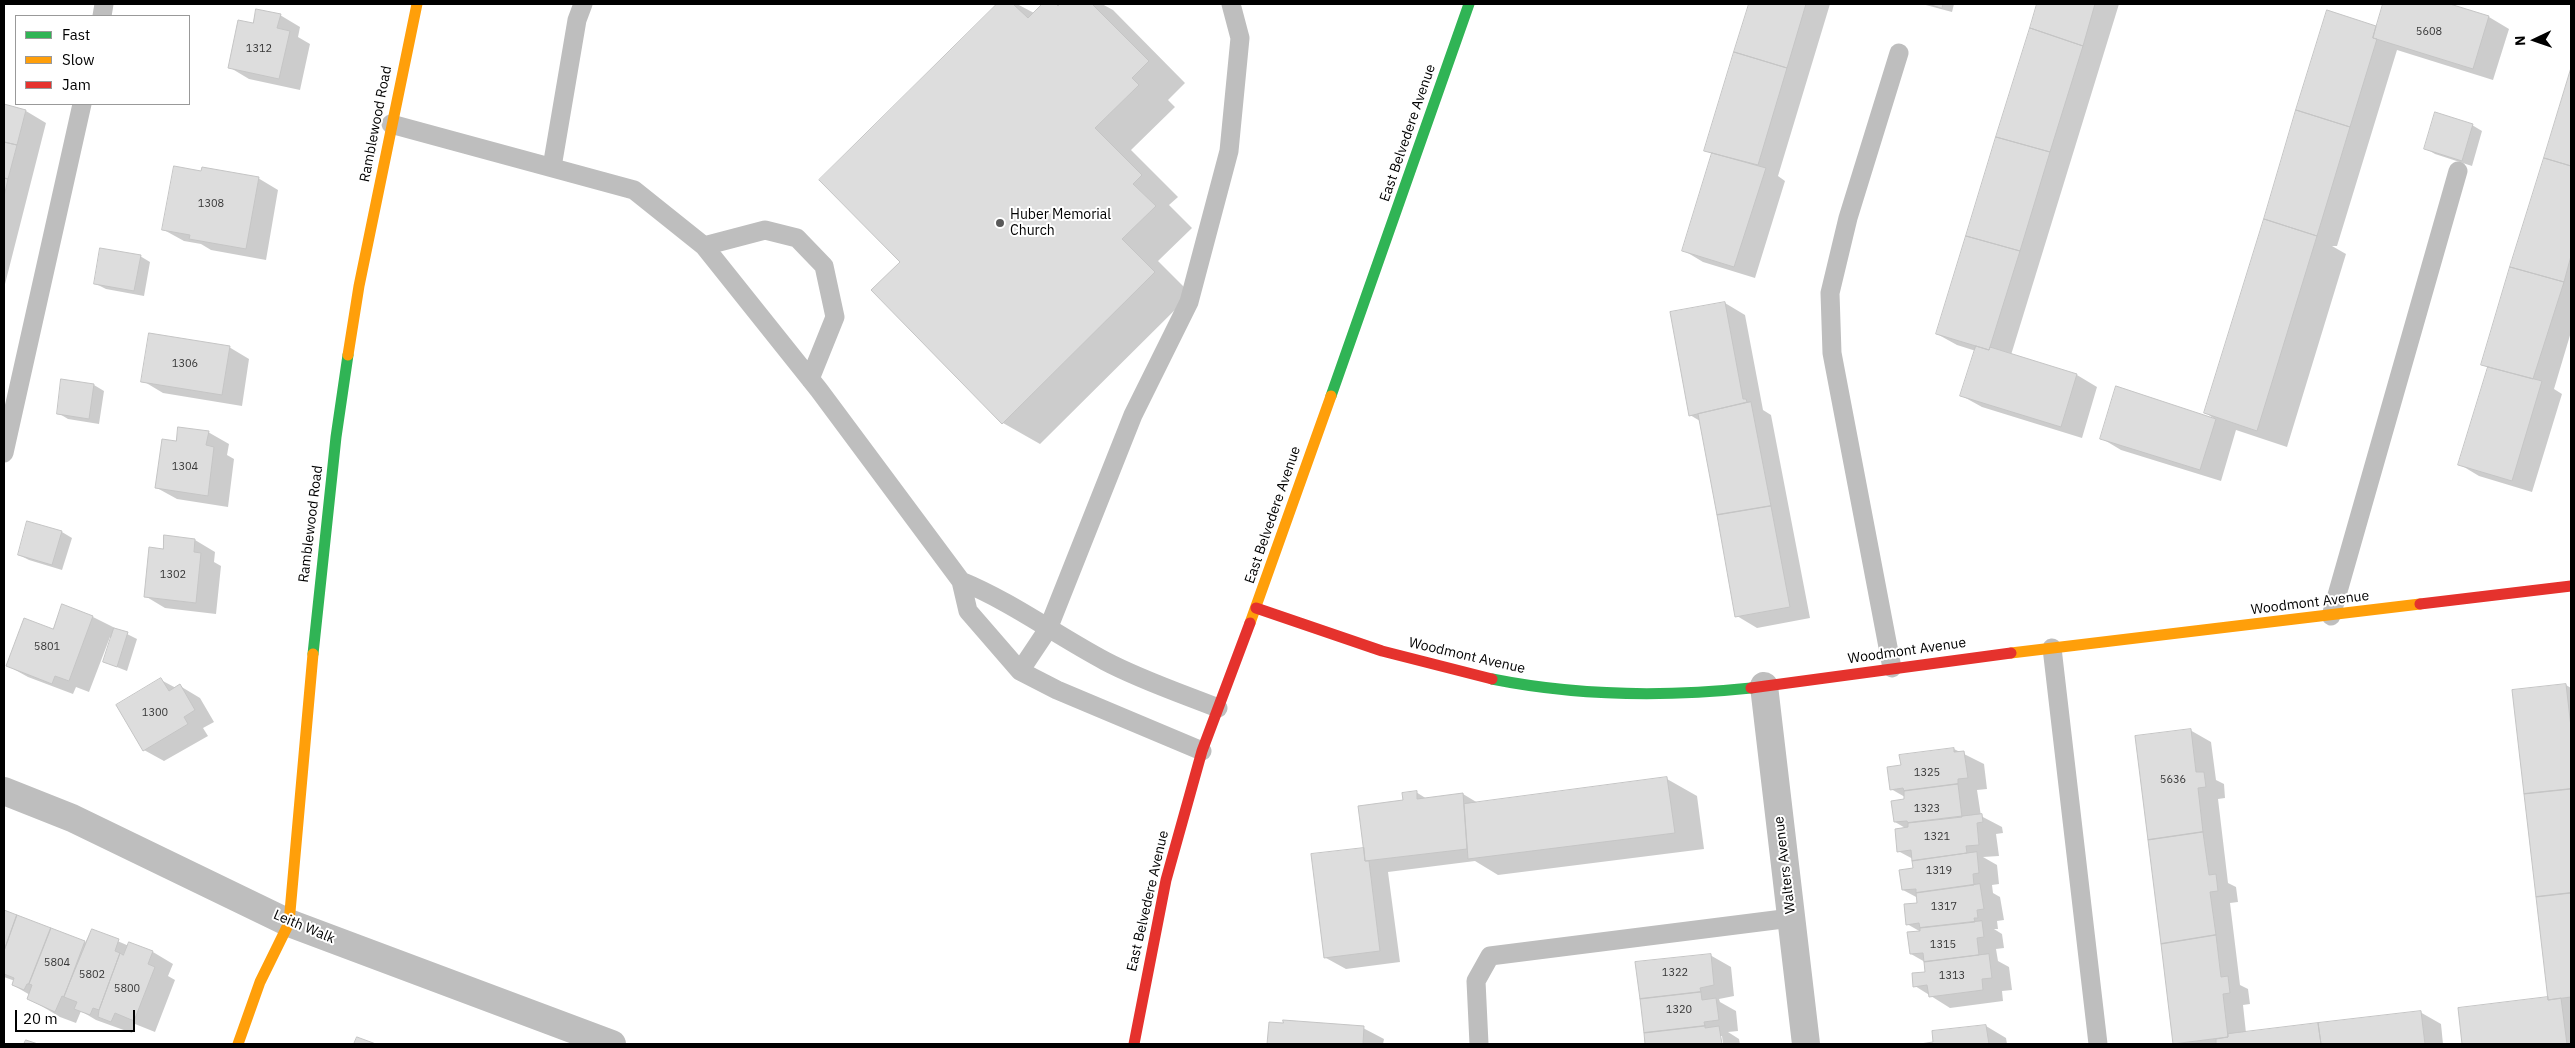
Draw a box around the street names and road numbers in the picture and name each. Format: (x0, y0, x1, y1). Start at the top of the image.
street label: East Belvedere Avenue (1377, 62, 1439, 204)
street label: Ramblewood Road (356, 64, 396, 184)
street label: East Belvedere Avenue (1242, 444, 1304, 586)
street label: Ramblewood Road (295, 464, 327, 584)
street label: Woodmont Avenue (2250, 587, 2370, 619)
street label: Woodmont Avenue (1407, 634, 1527, 678)
street label: Woodmont Avenue (1847, 634, 1967, 668)
street label: Walters Avenue (1771, 815, 1799, 915)
street label: East Belvedere Avenue (1124, 829, 1172, 973)
street label: Leith Walk (271, 907, 337, 947)

